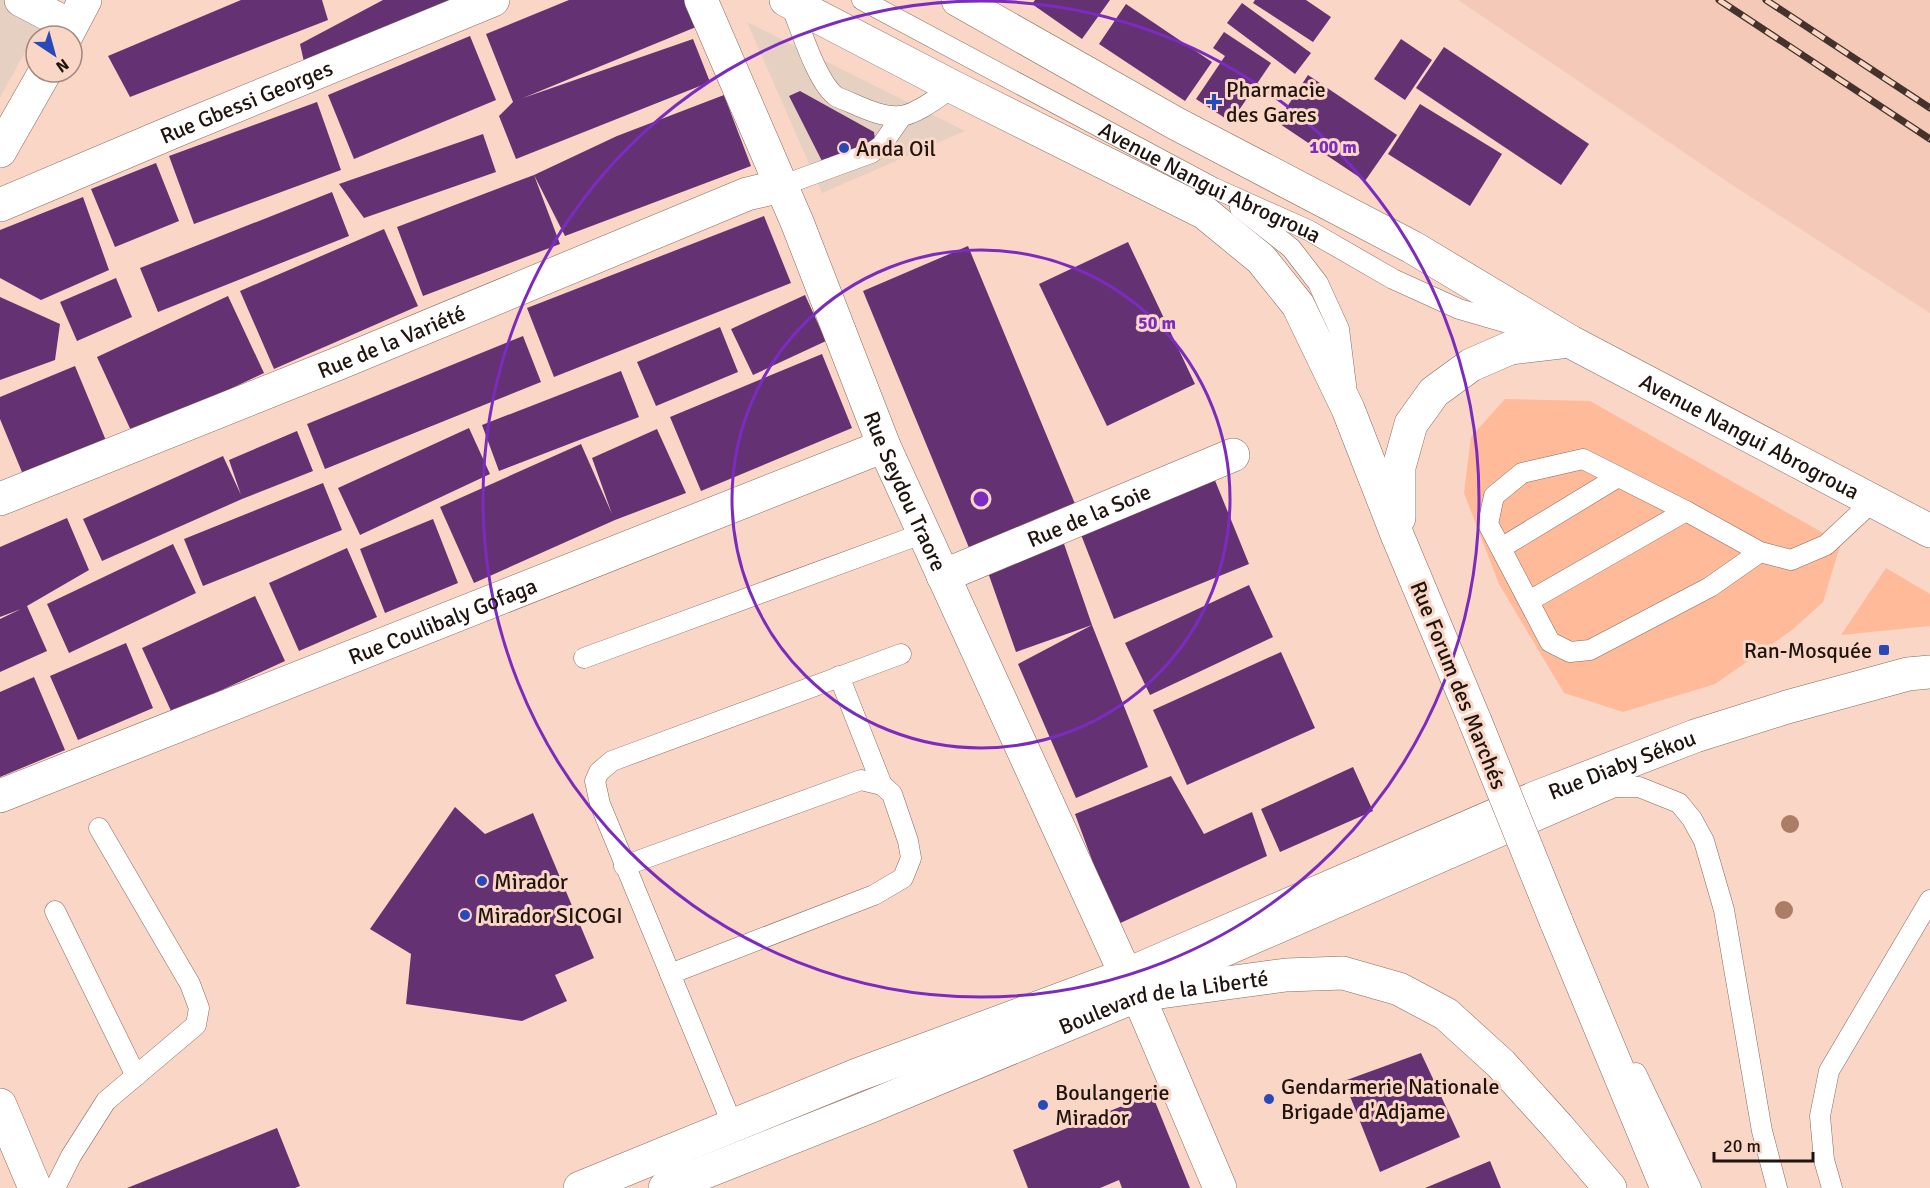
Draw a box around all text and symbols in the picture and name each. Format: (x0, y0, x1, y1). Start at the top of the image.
north arrow (24, 24, 84, 84)
text: N (52, 54, 73, 77)
street label: Rue Gbessi Georges (156, 55, 337, 150)
place label: Pharmacie des Gares (1226, 76, 1326, 128)
marker: Pharmacie des Gares (1207, 95, 1221, 109)
street label: Avenue Nangui Abrogroua (1094, 116, 1326, 249)
place label: Anda Oil (856, 135, 936, 162)
text: 100 m (1309, 136, 1357, 158)
marker: Anda Oil (837, 141, 851, 155)
street label: Rue de la Variété (314, 299, 470, 384)
text: 50 m (1138, 312, 1176, 334)
street label: Avenue Nangui Abrogroua (1635, 368, 1864, 505)
street label: Rue Seydou Traore (858, 407, 952, 576)
street label: Rue de la Soie (1023, 478, 1155, 553)
centre of rings (971, 489, 991, 509)
street label: Rue Coulibaly Gofaga (345, 572, 541, 671)
street label: Rue Forum des Marchés (1404, 577, 1513, 793)
place label: Ran-Mosquée (1744, 637, 1872, 664)
marker: Ran-Mosquée (1877, 643, 1891, 657)
street label: Rue Diaby Sékou (1544, 724, 1700, 806)
place label: Mirador (494, 868, 568, 895)
marker: Mirador (475, 874, 489, 888)
place label: Mirador SICOGI (477, 902, 623, 929)
marker: Mirador SICOGI (458, 908, 472, 922)
street label: Boulevard de la Liberté (1055, 965, 1270, 1041)
place label: Gendarmerie Nationale Brigade d'Adjame (1281, 1073, 1499, 1125)
place label: Boulangerie Mirador (1055, 1079, 1170, 1131)
marker: Gendarmerie Nationale Brigade d'Adjame (1262, 1092, 1276, 1106)
marker: Boulangerie Mirador (1036, 1098, 1050, 1112)
scale bar (1714, 1125, 1813, 1163)
text: 20 m (1723, 1135, 1761, 1157)

